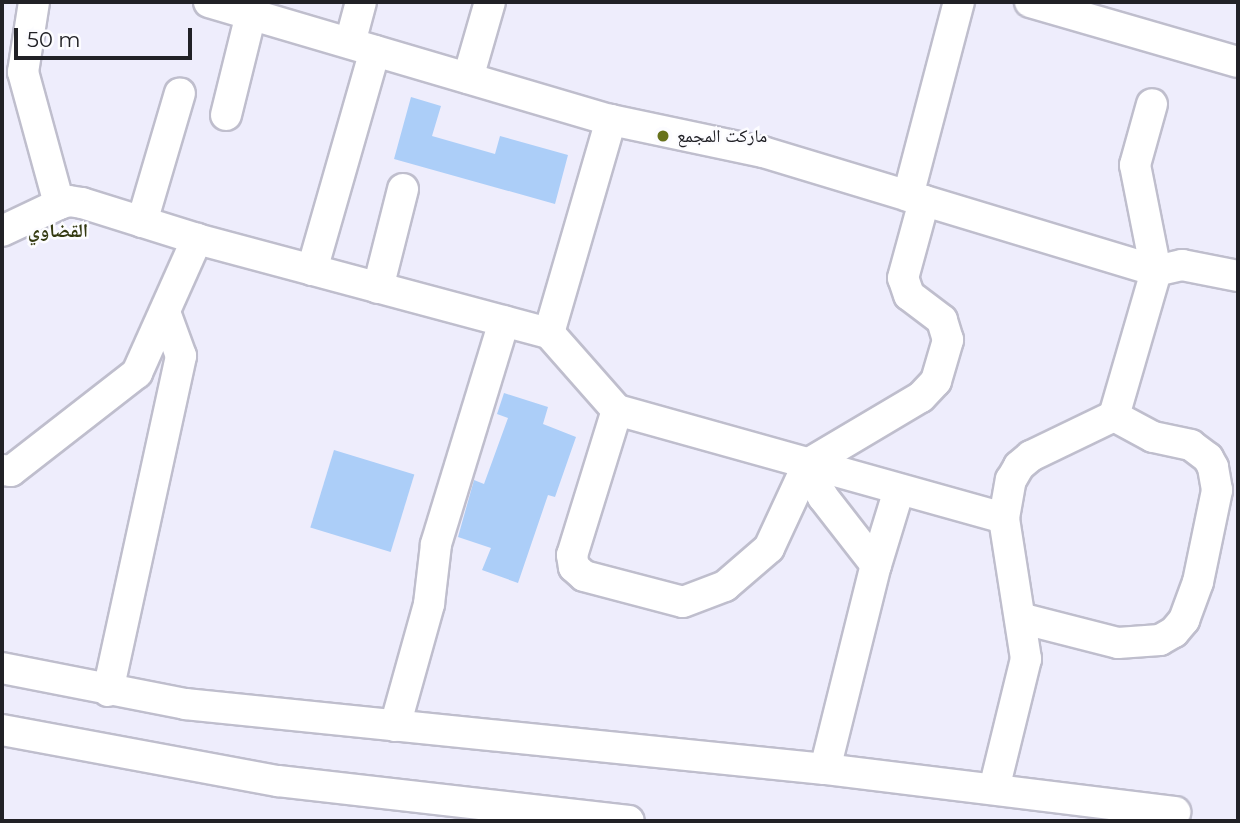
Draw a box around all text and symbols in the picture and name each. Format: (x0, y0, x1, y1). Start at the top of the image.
scale bar (18, 14, 196, 58)
text: 50 m (27, 27, 81, 52)
place label: ماركت المجمع (677, 125, 767, 147)
marker: ماركت المجمع (655, 128, 671, 144)
district label: القضاوي (28, 220, 88, 242)

